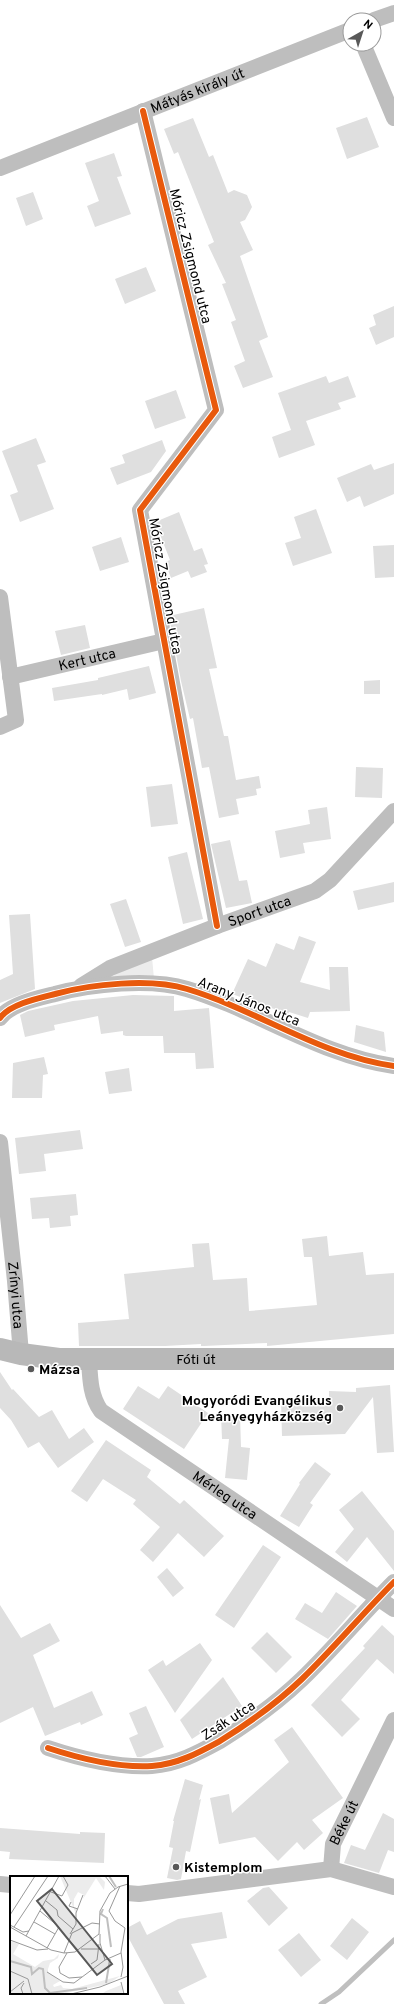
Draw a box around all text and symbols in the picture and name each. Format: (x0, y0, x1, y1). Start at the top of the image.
north arrow (342, 12, 382, 52)
text: N (360, 17, 375, 33)
street label: Mátyás király út (148, 65, 247, 118)
street label: Móricz Zsigmond utca (165, 187, 215, 326)
street label: Móricz Zsigmond utca (144, 517, 185, 656)
street label: Kert utca (57, 646, 118, 675)
street label: Sport utca (226, 893, 294, 931)
street label: Arany János utca (195, 974, 302, 1031)
street label: Zrínyi utca (3, 1261, 26, 1330)
street label: Fóti út (176, 1352, 216, 1369)
place label: Mázsa (39, 1362, 80, 1379)
marker: Mázsa (26, 1364, 36, 1374)
place label: Mogyoródi Evangélikus Leányegyházközség (182, 1393, 332, 1426)
marker: Mogyoródi Evangélikus Leányegyházközség (335, 1403, 345, 1413)
street label: Mérleg utca (189, 1468, 260, 1524)
street label: Zsák utca (199, 1698, 259, 1745)
street label: Béke út (327, 1798, 363, 1848)
place label: Kistemplom (184, 1860, 262, 1877)
marker: Kistemplom (171, 1862, 181, 1872)
inset map (10, 1876, 128, 1994)

